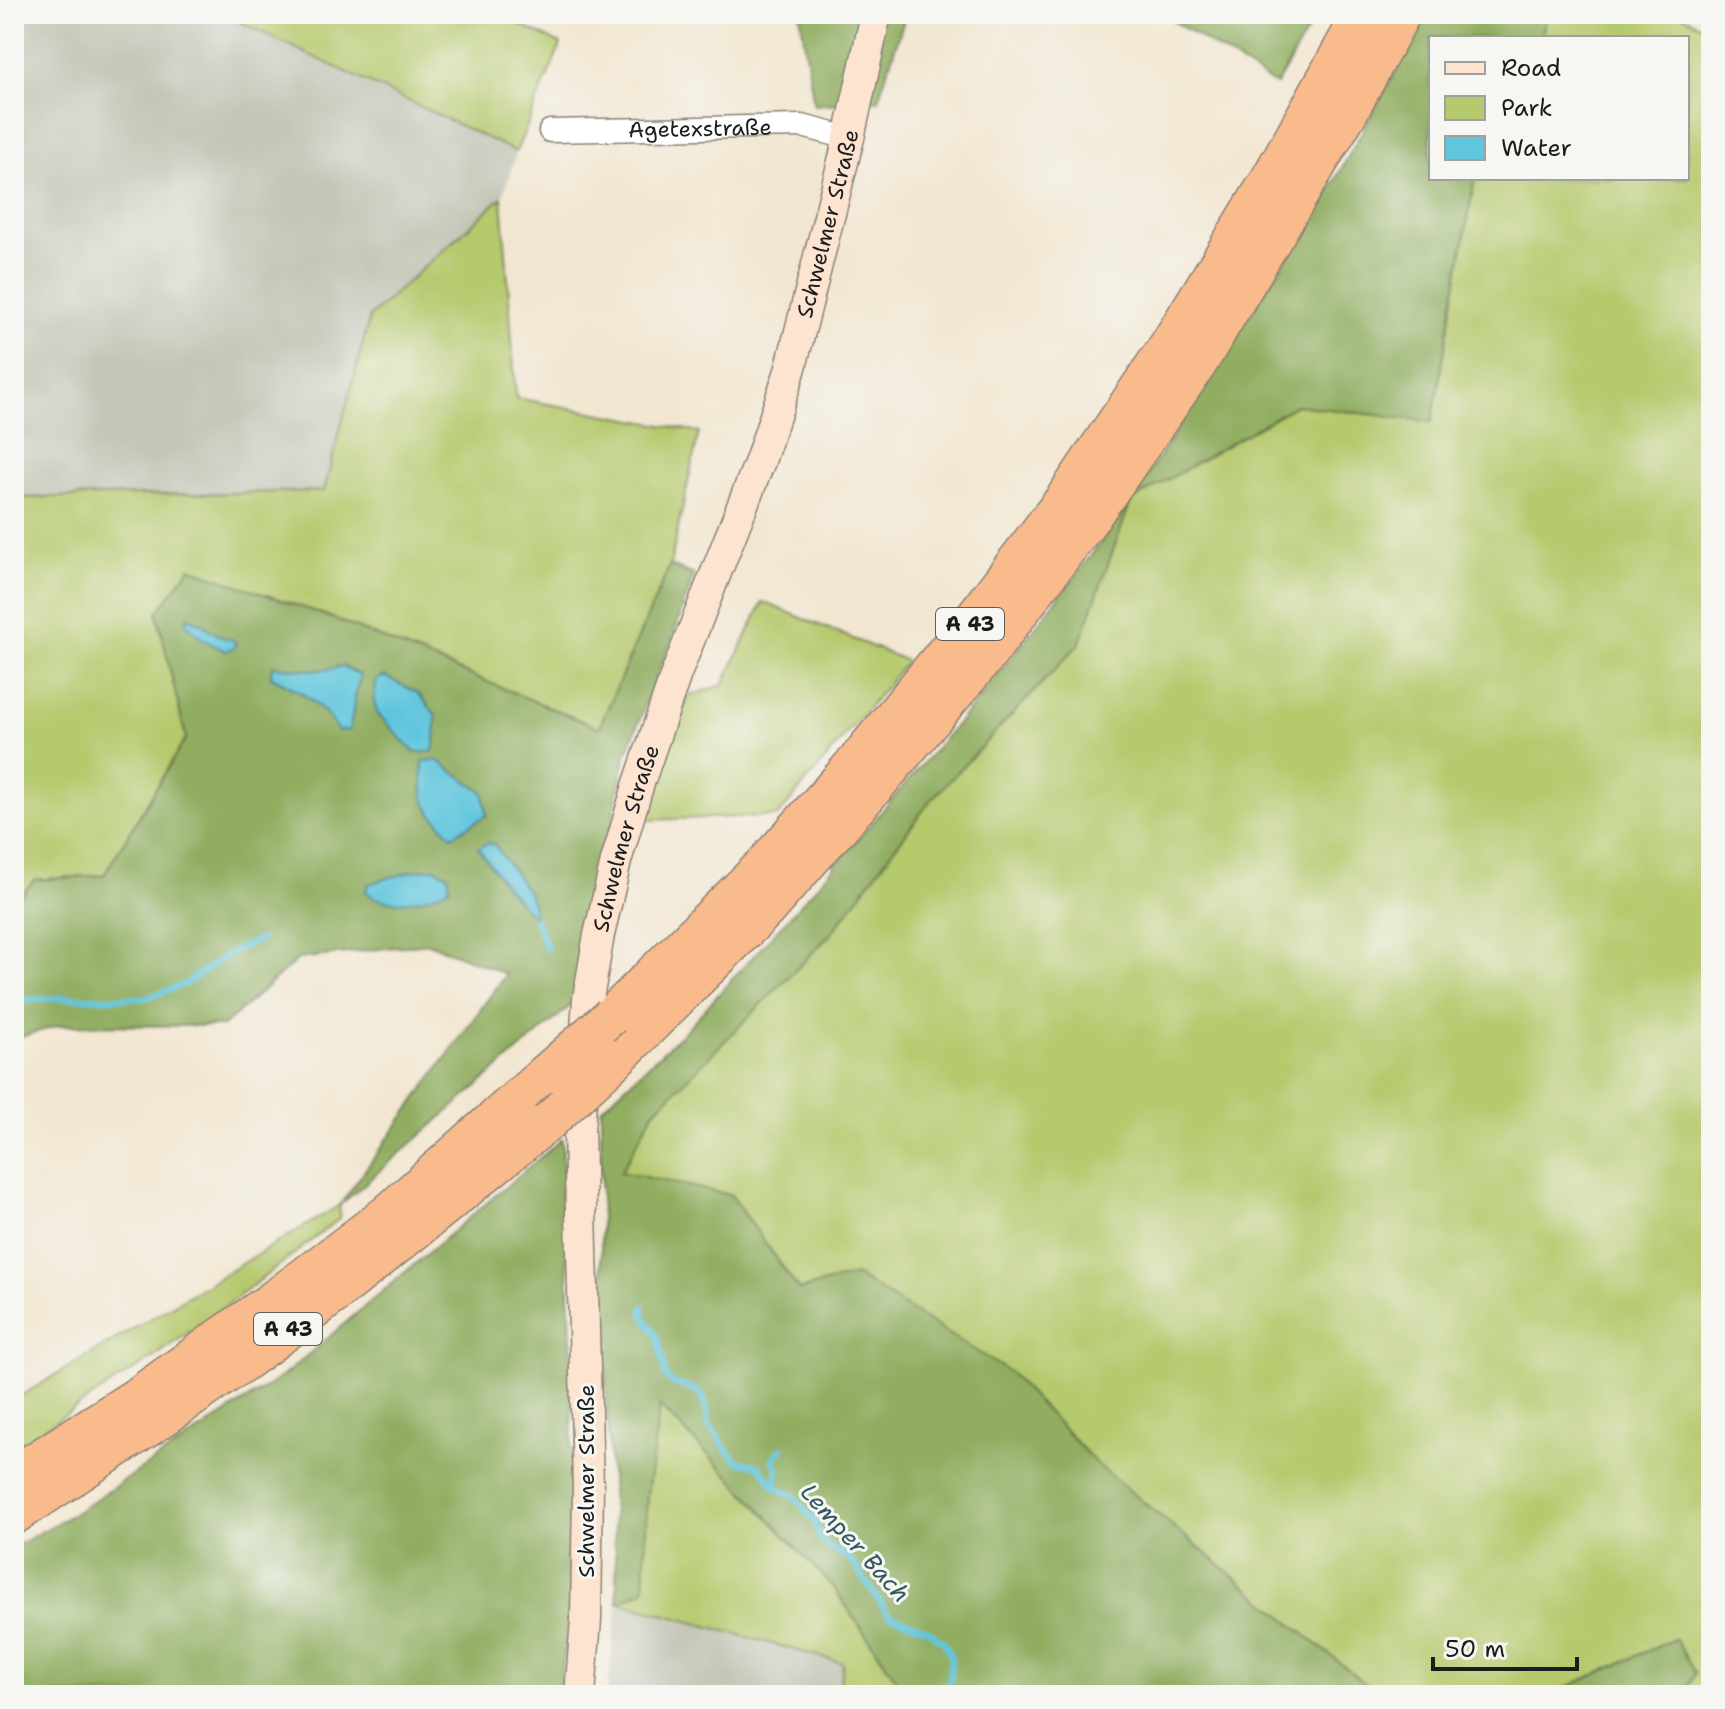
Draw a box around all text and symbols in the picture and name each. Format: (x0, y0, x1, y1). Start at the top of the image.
legend (1429, 36, 1689, 180)
text: Road (1501, 52, 1561, 84)
text: Park (1501, 92, 1553, 124)
street label: Agetexstraße (628, 112, 772, 144)
street label: Schwelmer Straße (790, 127, 865, 321)
text: Water (1501, 132, 1572, 164)
road number: A 43 (936, 608, 1004, 640)
street label: Schwelmer Straße (586, 741, 666, 935)
road number: A 43 (254, 1313, 322, 1345)
street label: Schwelmer Straße (572, 1384, 601, 1578)
water label: Lemper Bach (793, 1477, 917, 1609)
scale bar (1433, 1621, 1577, 1671)
text: 50 m (1445, 1633, 1505, 1665)

